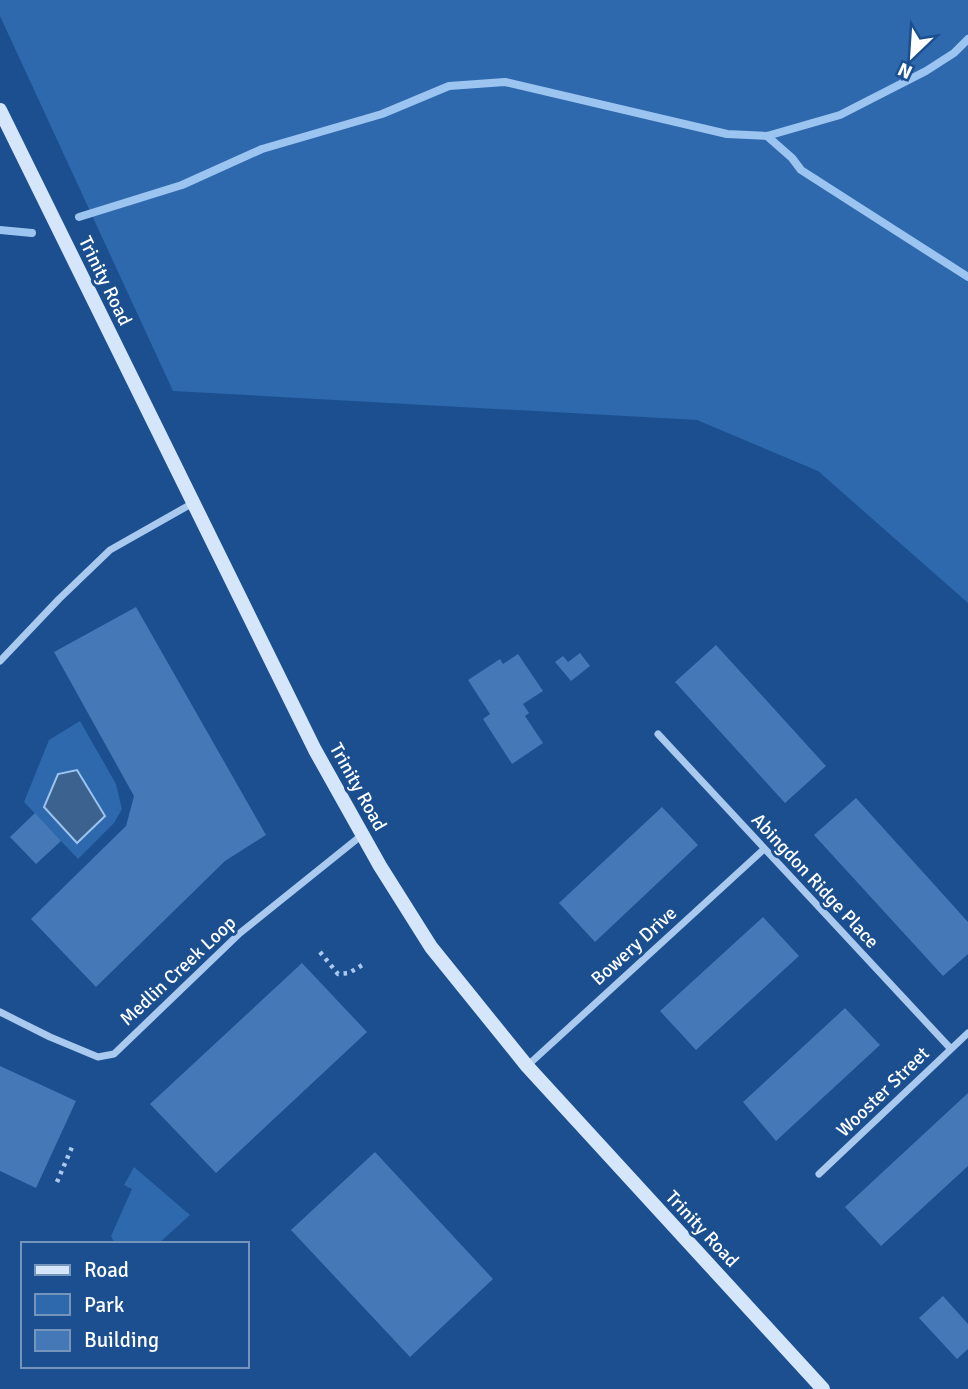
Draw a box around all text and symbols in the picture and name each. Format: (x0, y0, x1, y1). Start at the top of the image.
north arrow (877, 21, 947, 91)
text: N (894, 57, 916, 84)
street label: Trinity Road (73, 232, 137, 330)
street label: Trinity Road (324, 739, 392, 835)
street label: Abingdon Ridge Place (746, 808, 884, 954)
street label: Bowery Drive (586, 901, 682, 991)
street label: Medlin Creek Loop (115, 911, 241, 1031)
street label: Wooster Street (831, 1041, 935, 1142)
street label: Trinity Road (660, 1185, 744, 1273)
legend (21, 1242, 248, 1368)
text: Road (84, 1257, 129, 1283)
text: Park (84, 1292, 125, 1318)
text: Building (84, 1327, 159, 1353)

